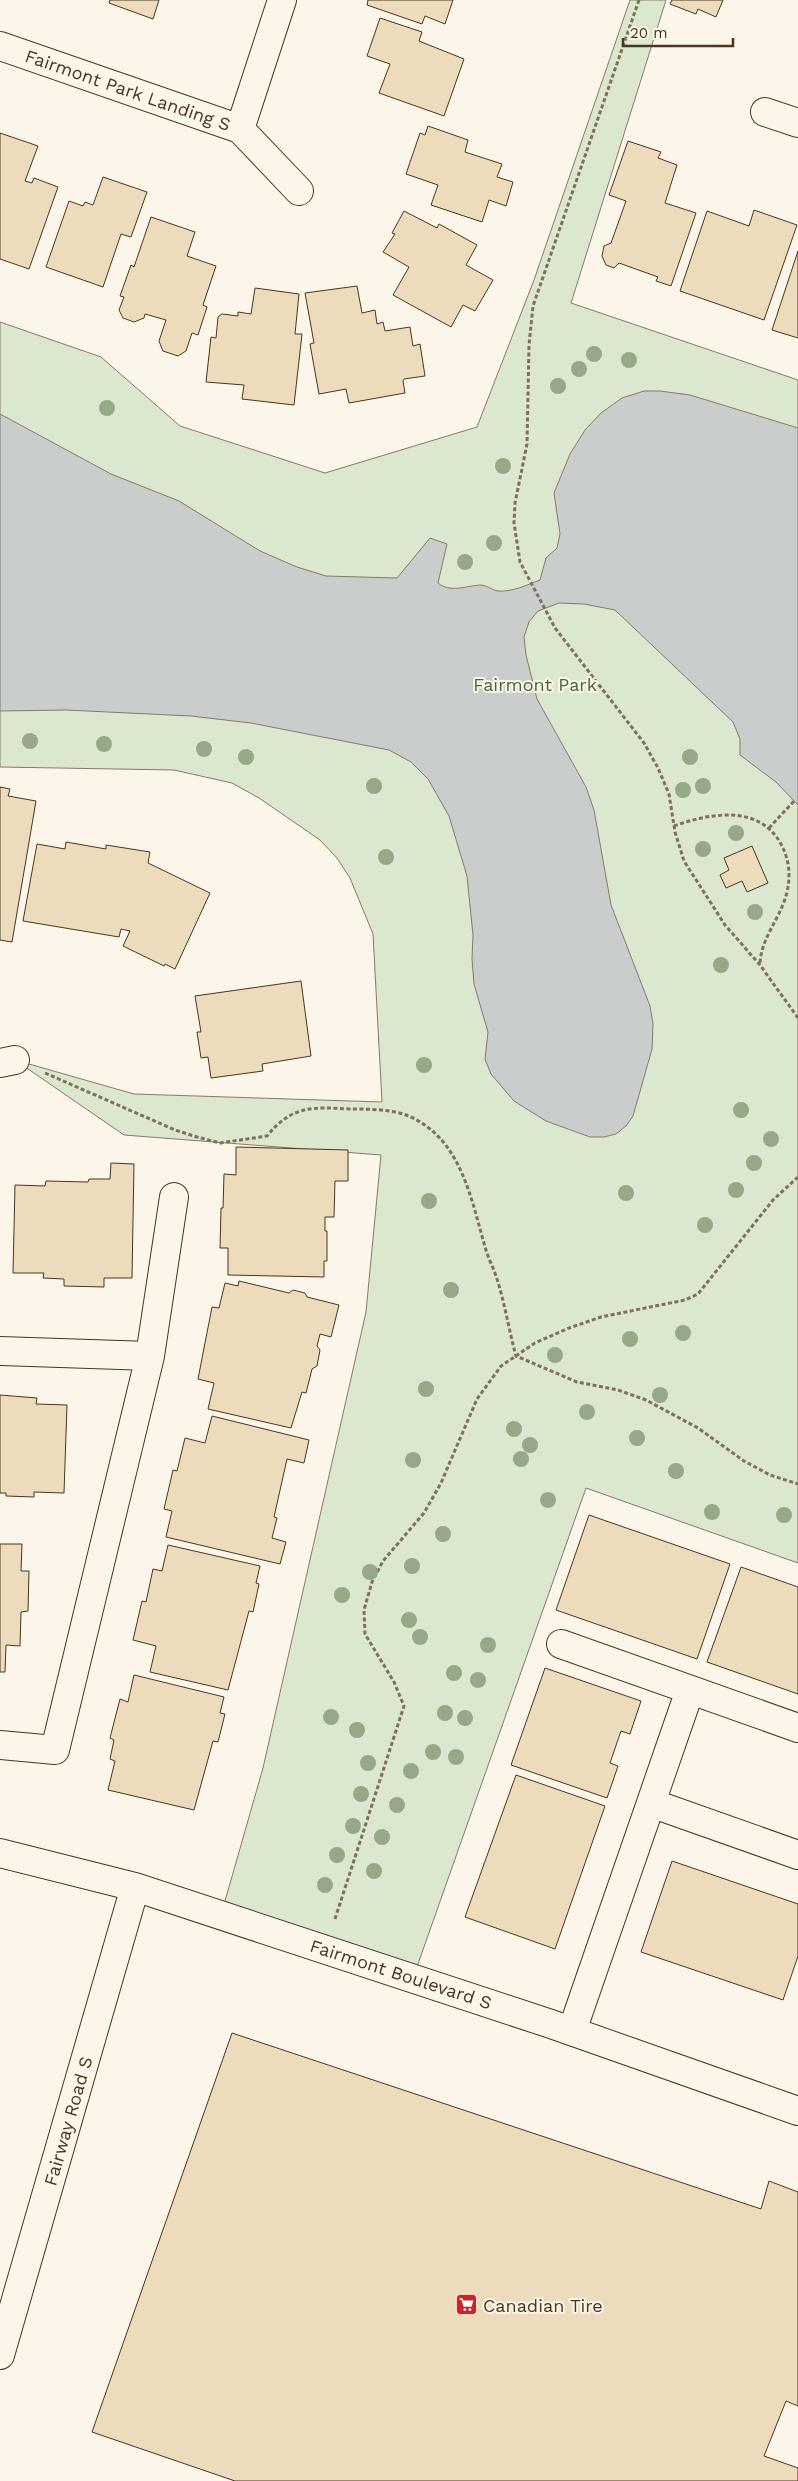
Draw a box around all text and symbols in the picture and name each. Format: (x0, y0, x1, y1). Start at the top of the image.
scale bar (623, 15, 733, 47)
text: 20 m (630, 24, 668, 42)
street label: Fairmont Park Landing S (22, 45, 234, 135)
park label: Fairmont Park (473, 674, 597, 695)
street label: Fairmont Boulevard S (308, 1935, 494, 2013)
street label: Fairway Road S (40, 2054, 96, 2188)
supermarket icon: Canadian Tire (455, 2293, 479, 2317)
place label: Canadian Tire (483, 2295, 603, 2316)

